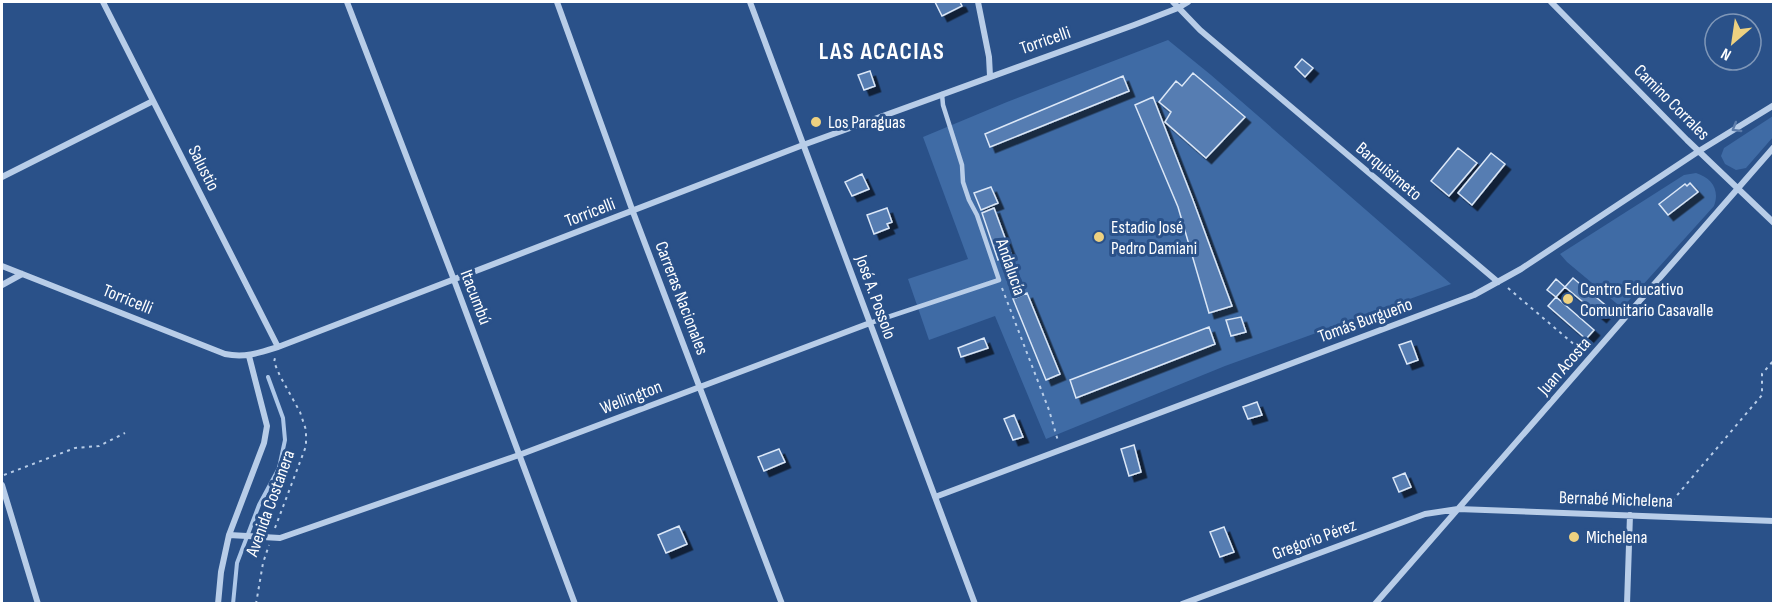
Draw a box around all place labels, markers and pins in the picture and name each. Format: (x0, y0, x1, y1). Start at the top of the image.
place label: Los Paraguas (828, 112, 905, 133)
marker: Los Paraguas (809, 115, 823, 129)
place label: Estadio José Pedro Damiani (1111, 217, 1197, 259)
marker: Estadio José Pedro Damiani (1092, 230, 1106, 244)
place label: Centro Educativo Comunitario Casavalle (1580, 279, 1713, 321)
marker: Centro Educativo Comunitario Casavalle (1561, 292, 1575, 306)
place label: Michelena (1586, 527, 1647, 548)
marker: Michelena (1567, 530, 1581, 544)

